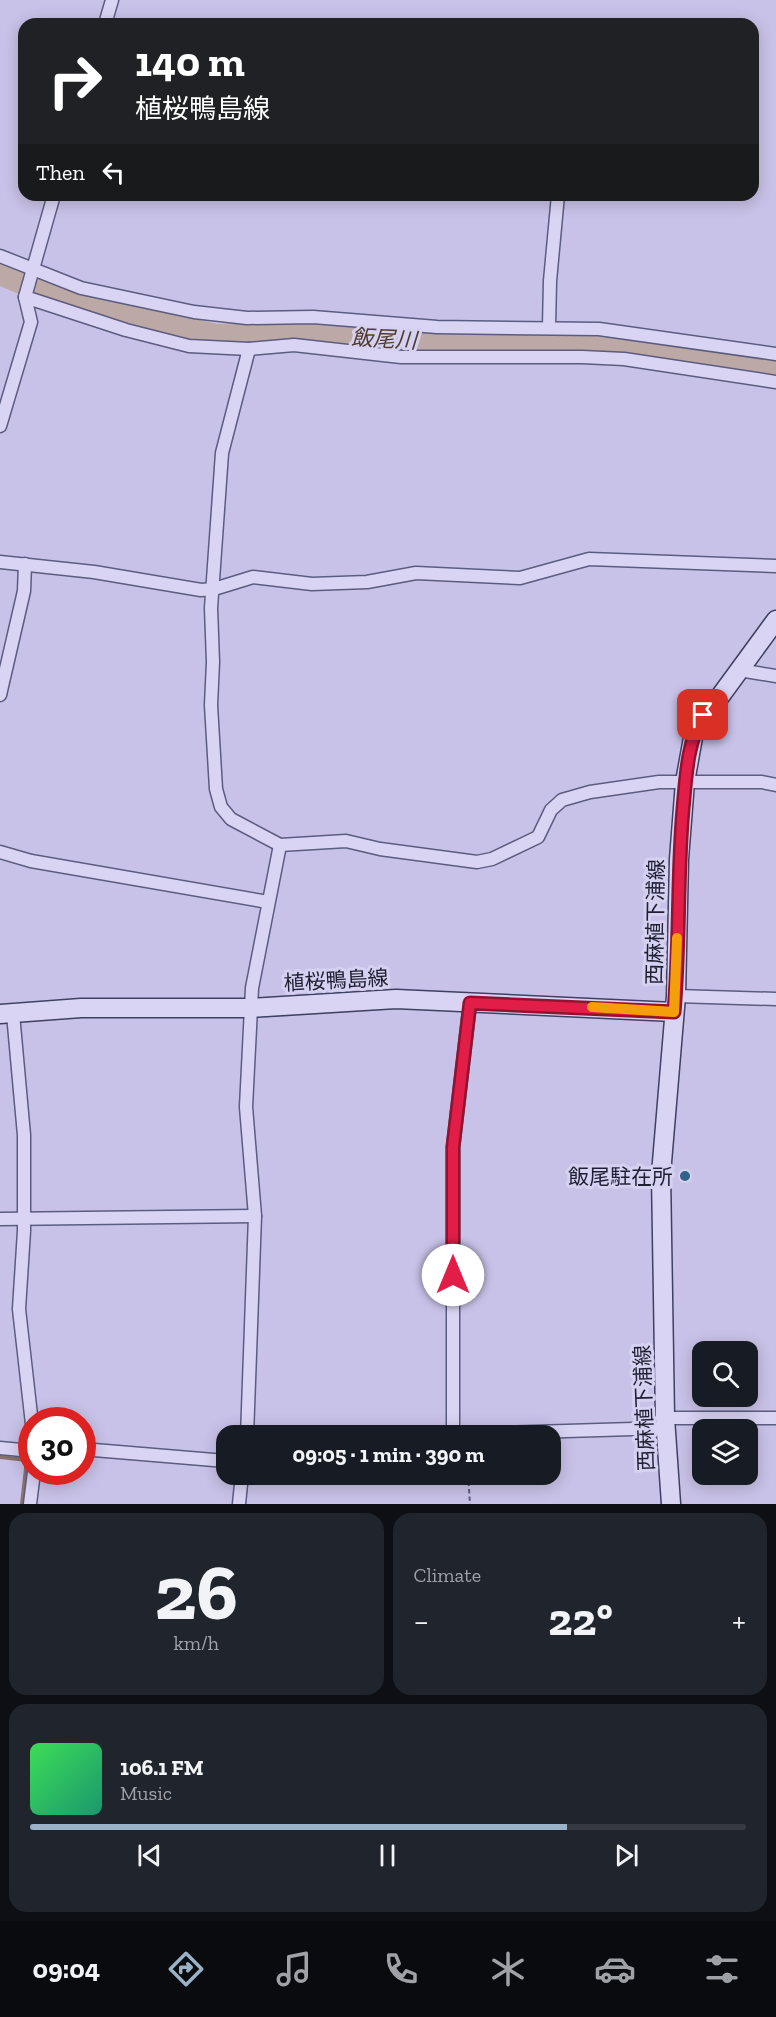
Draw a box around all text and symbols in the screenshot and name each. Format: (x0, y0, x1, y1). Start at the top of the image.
text: 140 m (135, 36, 245, 87)
icon: right (36, 42, 114, 120)
text: 植桜鴨島線 (135, 93, 270, 125)
icon: left (97, 156, 130, 189)
text: Then (36, 159, 85, 186)
water label: 飯尾川 (350, 324, 420, 354)
pin (677, 689, 728, 740)
icon: arrive (686, 698, 719, 731)
street label: 西麻植下浦線 (641, 859, 669, 985)
street label: 植桜鴨島線 (283, 965, 389, 995)
place label: 飯尾駐在所 (568, 1164, 673, 1189)
marker: 飯尾駐在所 (678, 1169, 692, 1183)
position arrow (421, 1243, 485, 1307)
map controls (692, 1341, 758, 1485)
button: search (692, 1341, 758, 1407)
street label: 西麻植下浦線 (629, 1345, 659, 1471)
speed limit sign: 30 (18, 1407, 96, 1485)
button: layers (692, 1419, 758, 1485)
text: 09:05 · 1 min · 390 m (292, 1441, 485, 1468)
text: 26 (154, 1545, 238, 1639)
text: Climate (414, 1563, 481, 1587)
text: 22° (548, 1593, 613, 1647)
text: − (414, 1601, 429, 1640)
text: + (732, 1601, 746, 1640)
text: km/h (173, 1631, 219, 1655)
text: 106.1 FM (120, 1754, 204, 1781)
text: Music (120, 1781, 172, 1805)
icon: previous (133, 1839, 166, 1872)
icon: pause (371, 1839, 404, 1872)
icon: next (610, 1839, 643, 1872)
icon: directions (165, 1948, 207, 1990)
icon: music (273, 1948, 315, 1990)
icon: phone (380, 1948, 422, 1990)
icon: climate (487, 1948, 529, 1990)
icon: car (594, 1948, 636, 1990)
icon: filters (701, 1948, 743, 1990)
text: 09:04 (33, 1953, 100, 1985)

